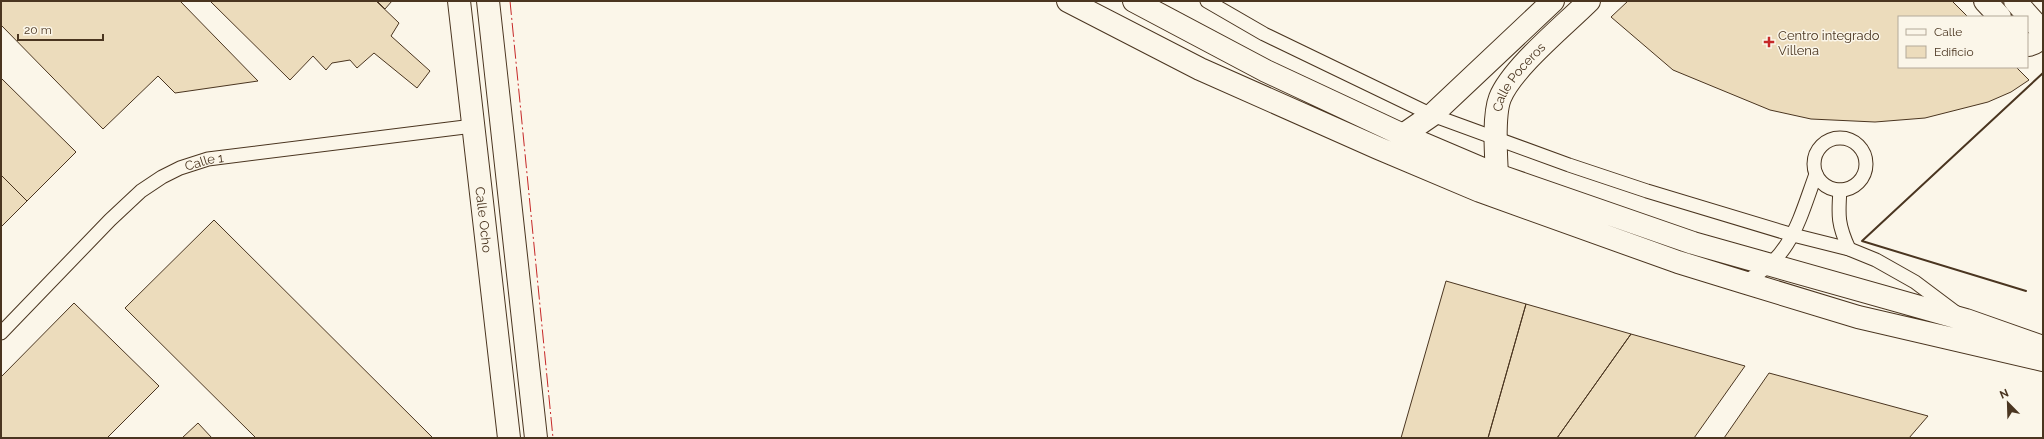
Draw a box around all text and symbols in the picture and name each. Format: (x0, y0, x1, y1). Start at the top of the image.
scale bar (18, 16, 103, 42)
legend (1898, 16, 2028, 68)
text: 20 m (24, 23, 52, 37)
text: Calle (1934, 25, 1962, 39)
place label: Centro integrado Villena (1778, 28, 1880, 58)
marker: Centro integrado Villena (1763, 36, 1775, 48)
street label: Calle Poceros (1490, 39, 1548, 113)
text: Edificio (1934, 45, 1974, 59)
street label: Calle 1 (183, 150, 225, 174)
street label: Calle Ocho (472, 186, 495, 254)
north arrow (1988, 383, 2028, 423)
text: N (1998, 387, 2011, 402)

